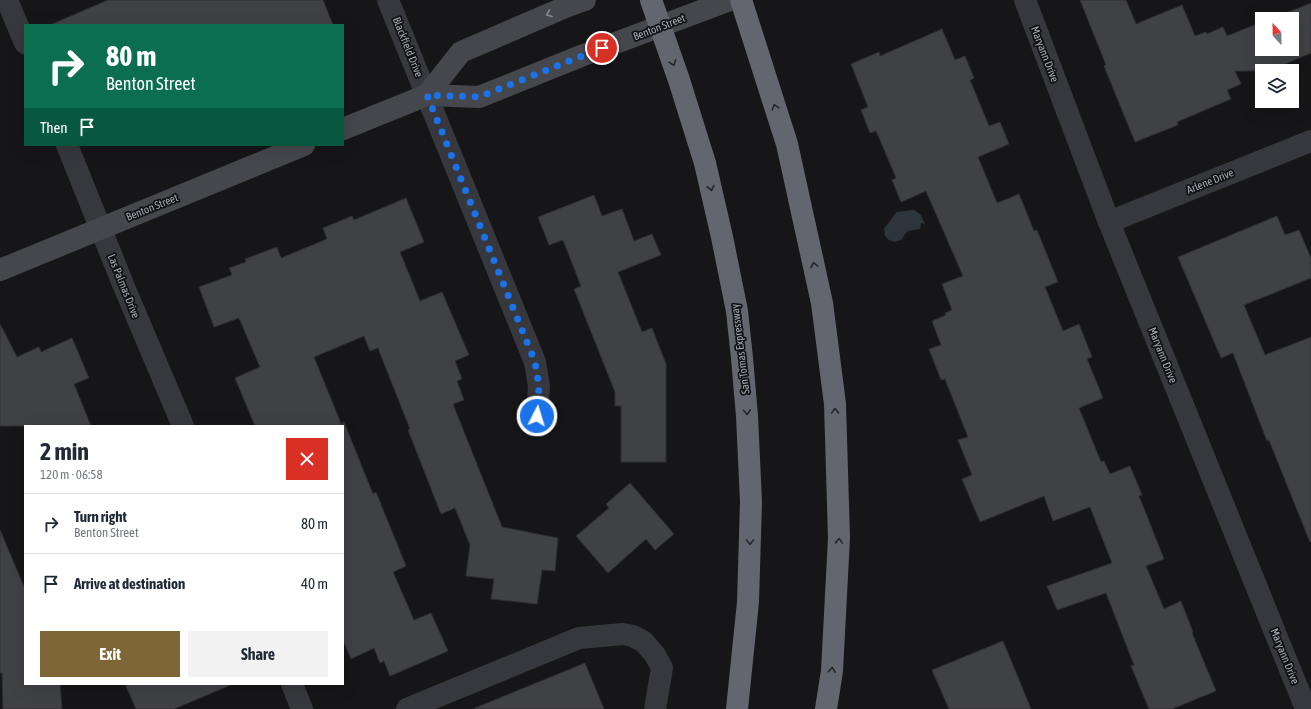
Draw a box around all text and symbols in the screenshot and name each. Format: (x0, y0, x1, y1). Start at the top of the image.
one-way arrow (545, 10, 552, 18)
street label: Benton Street (631, 12, 687, 42)
north arrow (1255, 12, 1299, 56)
map controls (1255, 12, 1299, 108)
street label: Blackfield Drive (391, 15, 425, 79)
street label: Maryann Drive (1029, 24, 1061, 84)
pin (585, 31, 619, 65)
icon: arrive (591, 37, 613, 59)
icon: right (40, 40, 92, 92)
text: 80 m (106, 40, 156, 72)
one-way arrow (668, 60, 677, 67)
button: layers (1255, 64, 1299, 108)
text: Benton Street (106, 73, 196, 94)
one-way arrow (771, 104, 780, 111)
icon: arrive (76, 116, 98, 138)
text: Then (40, 119, 68, 136)
street label: Arlene Drive (1185, 166, 1235, 196)
one-way arrow (706, 184, 714, 191)
street label: Benton Street (124, 191, 180, 223)
street label: Las Palmas Drive (106, 252, 142, 320)
one-way arrow (810, 262, 818, 268)
street label: San Tomas Expressway (728, 303, 751, 395)
street label: Maryann Drive (1146, 325, 1180, 385)
position arrow (516, 395, 558, 437)
one-way arrow (831, 408, 839, 414)
one-way arrow (742, 409, 751, 415)
text: 2 min (40, 438, 89, 465)
button: close (286, 438, 328, 480)
text: 120 m · 06:58 (40, 467, 103, 482)
text: Turn right (74, 508, 127, 525)
icon: right (40, 513, 62, 535)
text: 80 m (301, 515, 328, 532)
text: Benton Street (74, 525, 139, 540)
one-way arrow (835, 538, 843, 544)
one-way arrow (746, 539, 754, 545)
icon: arrive (40, 573, 62, 595)
text: Arrive at destination (74, 575, 185, 592)
text: 40 m (301, 575, 328, 592)
street label: Maryann Drive (1268, 626, 1302, 686)
button: Exit (40, 631, 180, 677)
button: Share (188, 631, 328, 677)
one-way arrow (827, 667, 836, 673)

